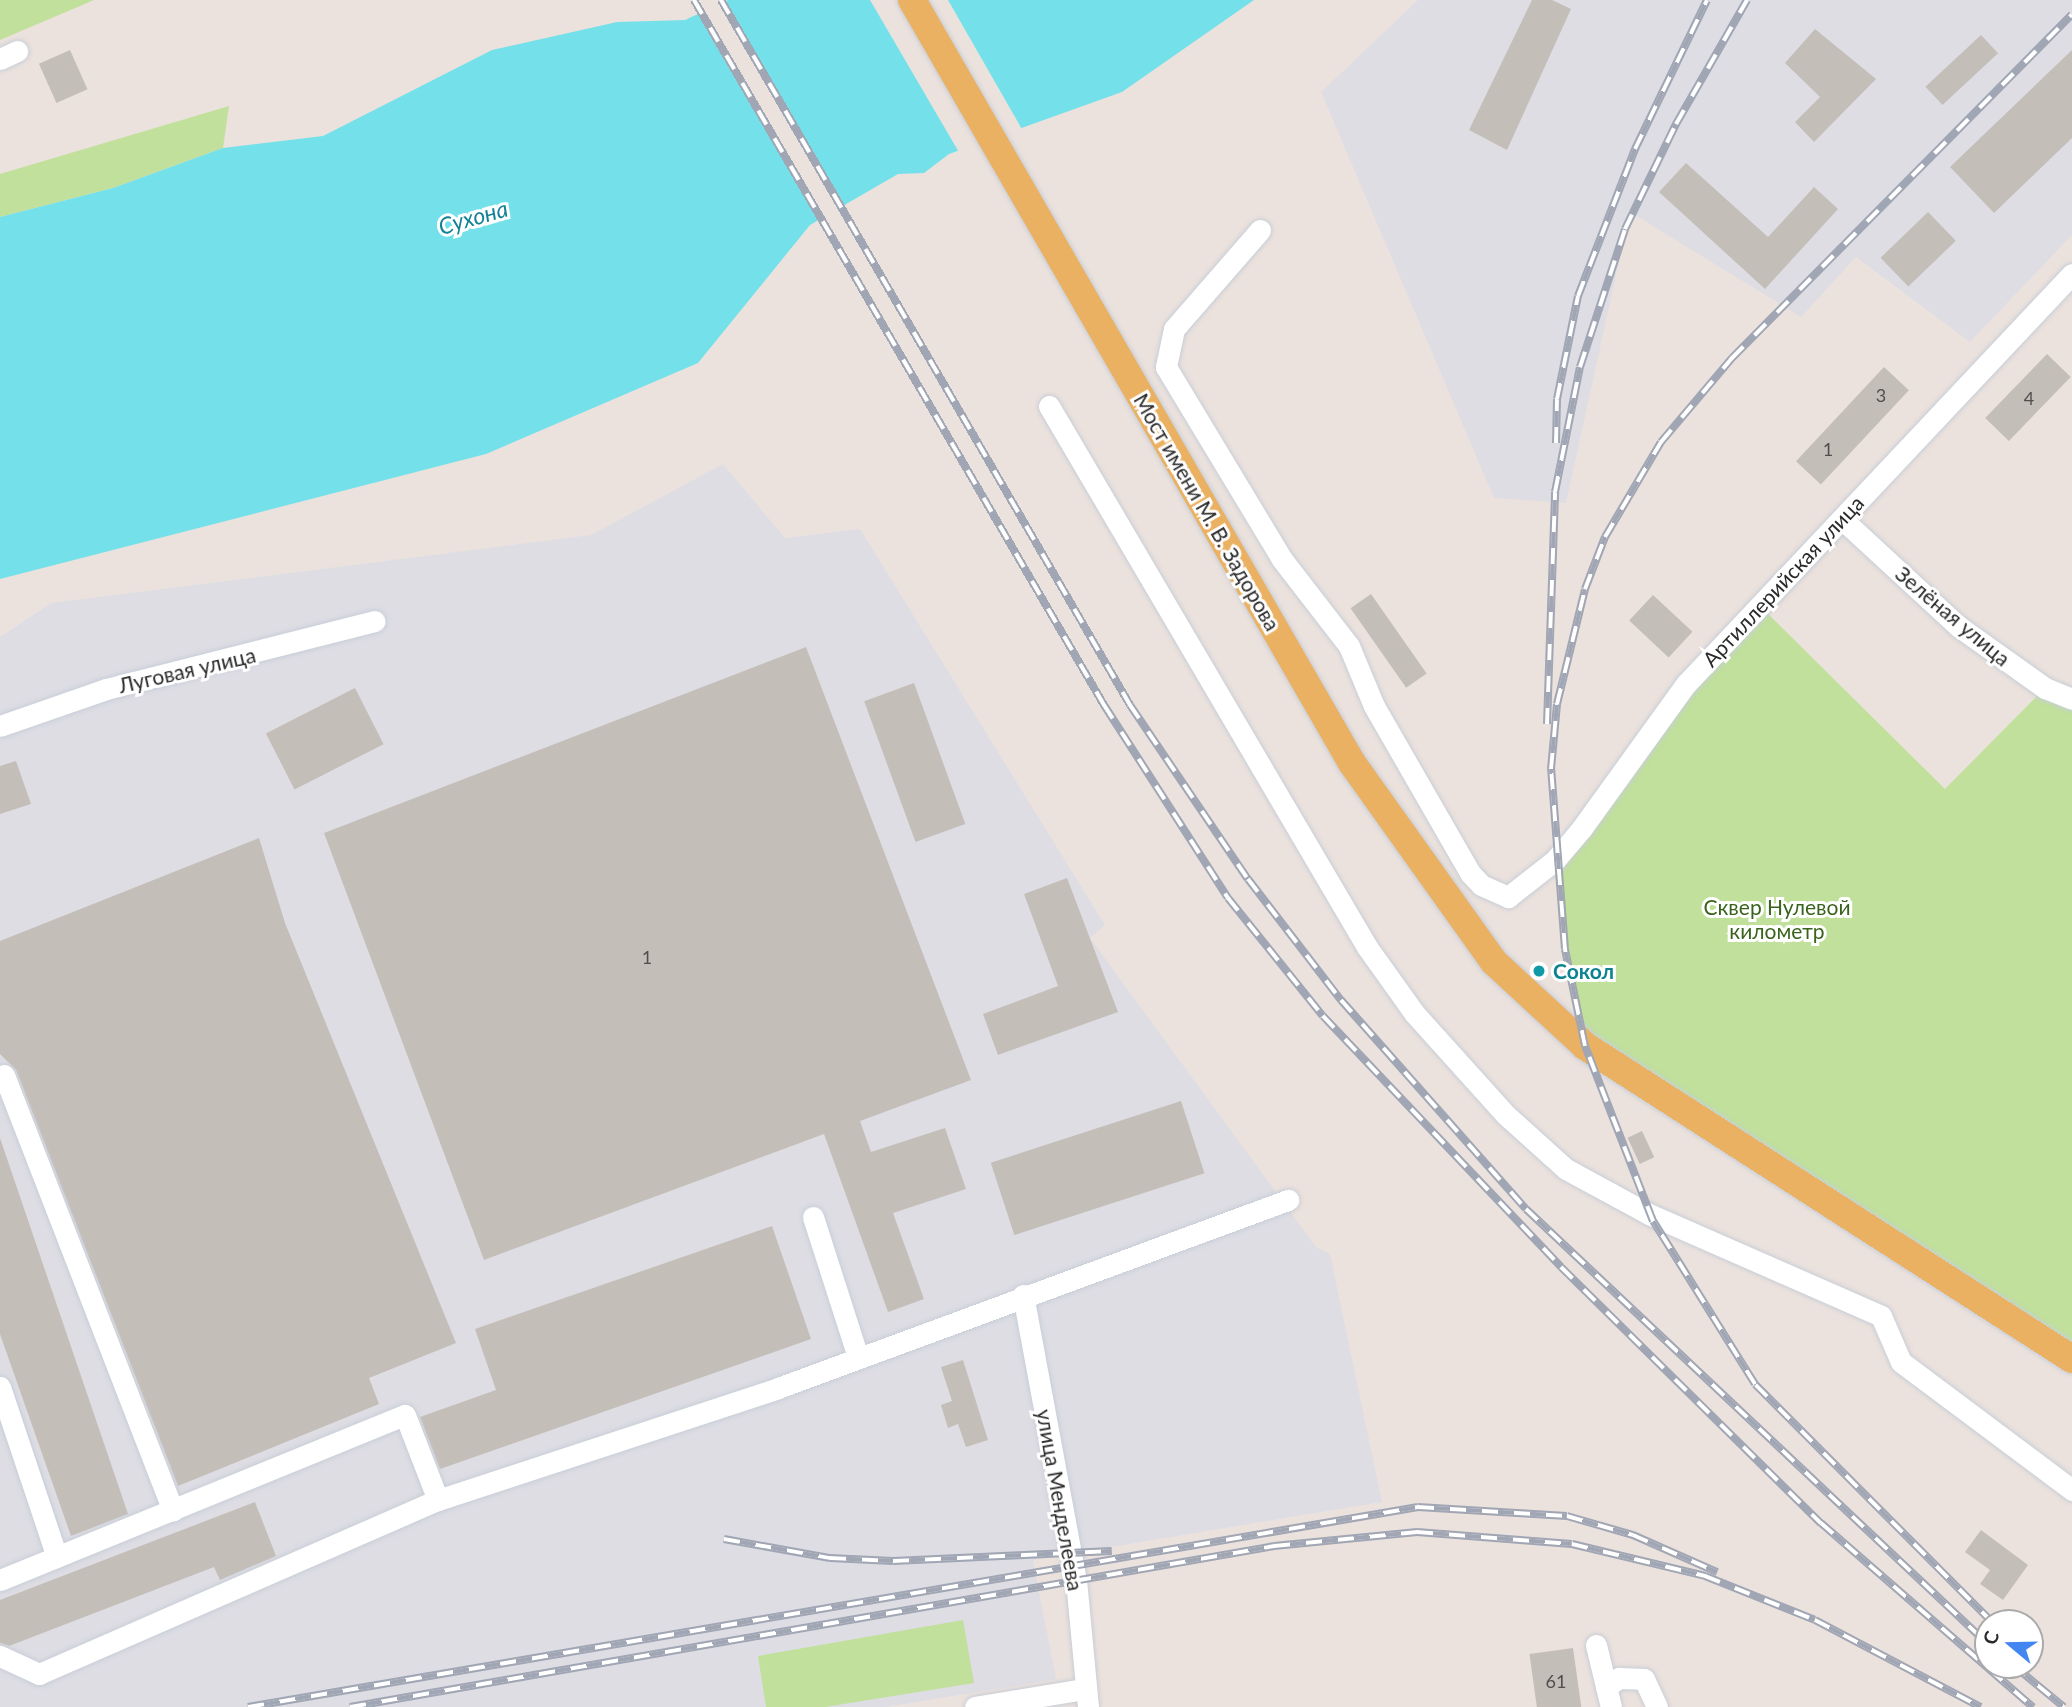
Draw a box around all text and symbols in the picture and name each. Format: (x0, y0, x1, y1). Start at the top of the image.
water label: Сухона (435, 194, 511, 240)
house number: 3 (1876, 384, 1886, 406)
house number: 4 (2024, 387, 2034, 409)
street label: Мост имени М. В. Задорова (1129, 389, 1285, 635)
house number: 1 (1823, 438, 1833, 460)
street label: Артиллерийская улица (1697, 490, 1869, 672)
street label: Зелёная улица (1891, 561, 2015, 671)
street label: Луговая улица (116, 642, 258, 698)
park label: Сквер Нулевой километр (1704, 894, 1850, 944)
house number: 1 (642, 946, 652, 968)
place label: Сокол (1553, 958, 1614, 984)
marker: Сокол (1531, 963, 1547, 979)
street label: улица Менделеева (1032, 1407, 1088, 1593)
north arrow (1974, 1609, 2044, 1679)
text: С (1978, 1628, 2003, 1647)
house number: 61 (1546, 1670, 1566, 1692)

